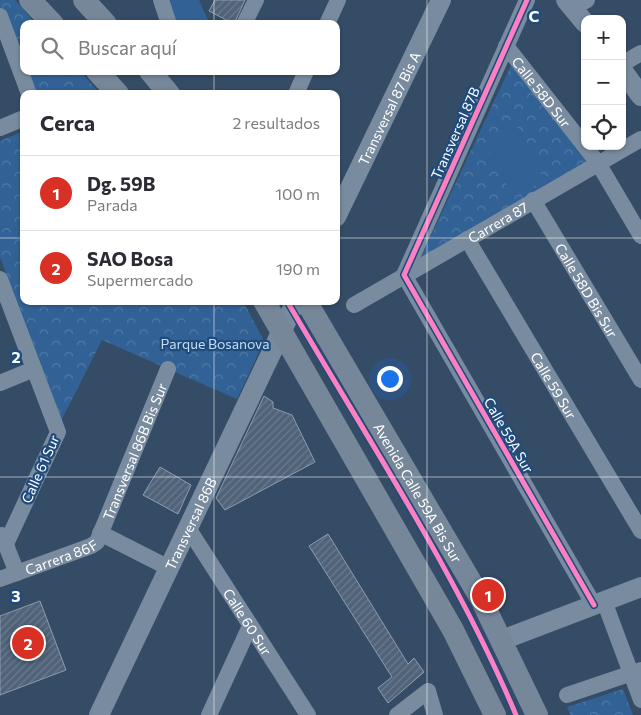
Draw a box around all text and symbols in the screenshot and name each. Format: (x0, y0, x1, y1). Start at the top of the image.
text: C (529, 6, 540, 25)
map controls (581, 15, 626, 150)
button: + (581, 15, 626, 60)
search box (20, 20, 340, 75)
icon: search (38, 34, 66, 62)
text: Buscar aquí (78, 36, 177, 59)
street label: Transversal 87 Bis A (354, 48, 424, 168)
street label: Calle 58D Sur (509, 53, 575, 131)
button: − (581, 60, 626, 105)
street label: Transversal 87B (427, 84, 483, 182)
button: locate (581, 105, 626, 150)
text: Cerca (40, 110, 95, 135)
text: 2 resultados (232, 113, 320, 132)
text: Dg. 59B (87, 172, 155, 195)
text: 1 (52, 184, 60, 203)
text: 100 m (275, 184, 320, 203)
text: Parada (87, 195, 138, 214)
street label: Carrera 87 (465, 198, 531, 246)
street label: Calle 58D Bis Sur (552, 240, 622, 341)
text: SAO Bosa (87, 247, 173, 270)
text: 2 (51, 259, 61, 278)
text: 190 m (276, 259, 320, 278)
text: Supermercado (87, 270, 193, 289)
park label: Parque Bosanova (161, 335, 269, 352)
text: 2 (11, 347, 21, 366)
street label: Calle 59 Sur (528, 348, 581, 422)
your location (377, 366, 403, 392)
street label: Transversal 86B Bis Sur (99, 380, 170, 522)
street label: Calle 59A Sur (481, 394, 538, 476)
street label: Avenida Calle 59A Bis Sur (371, 419, 466, 566)
street label: Calle 61 Sur (17, 432, 63, 506)
street label: Transversal 86B (161, 475, 219, 573)
street label: Carrera 86F (23, 536, 101, 578)
pin: 1 (472, 576, 504, 614)
street label: Calle 60 Sur (220, 585, 276, 658)
text: 3 (11, 586, 21, 605)
pin: 2 (12, 624, 44, 662)

